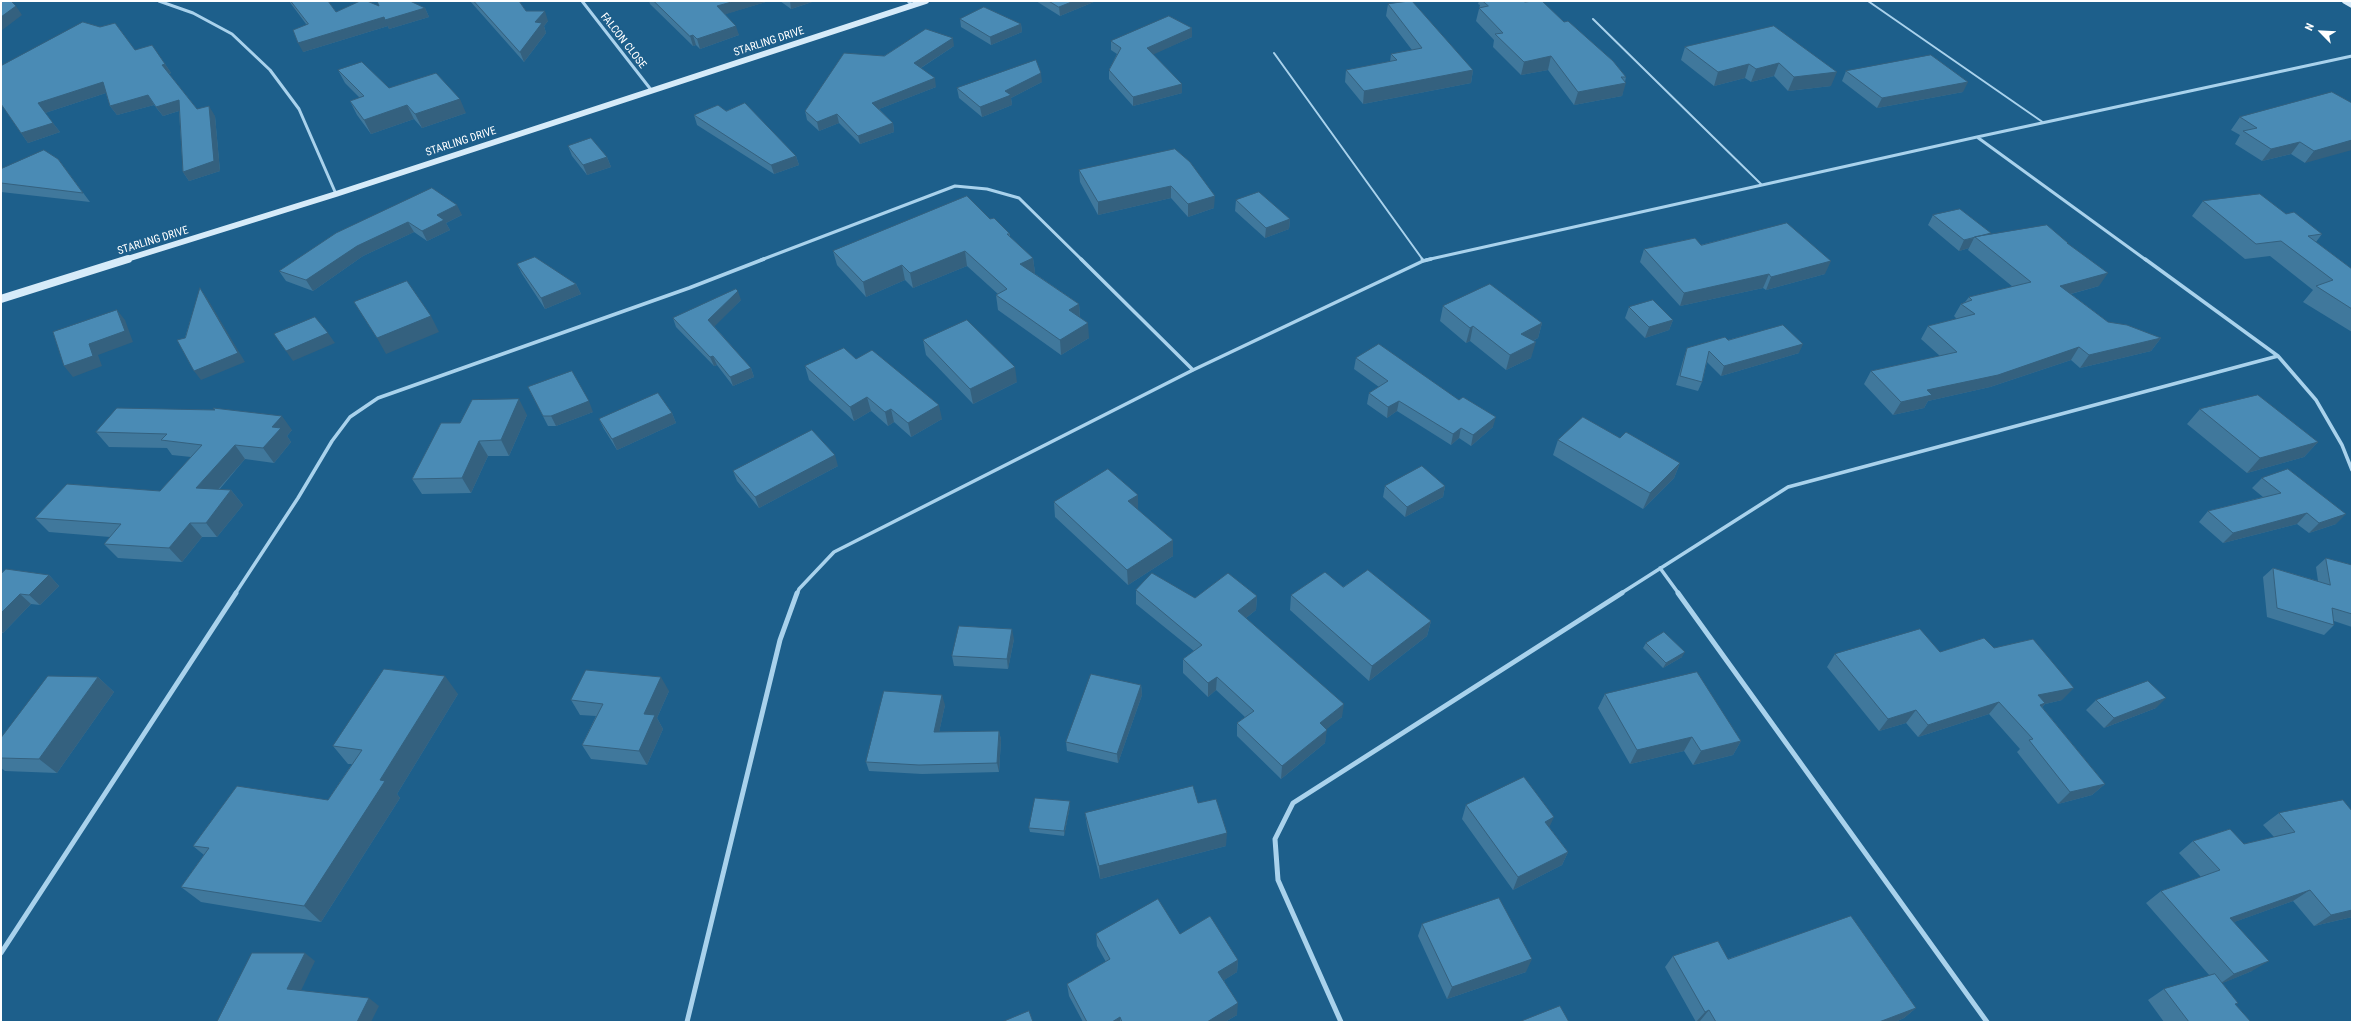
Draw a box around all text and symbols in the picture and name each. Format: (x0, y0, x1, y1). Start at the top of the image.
street label: FALCON CLOSE (597, 11, 649, 71)
north arrow (2301, 12, 2341, 52)
text: N (2302, 21, 2317, 33)
street label: STARLING DRIVE (732, 24, 806, 60)
street label: STARLING DRIVE (424, 124, 498, 160)
street label: STARLING DRIVE (116, 224, 190, 258)

